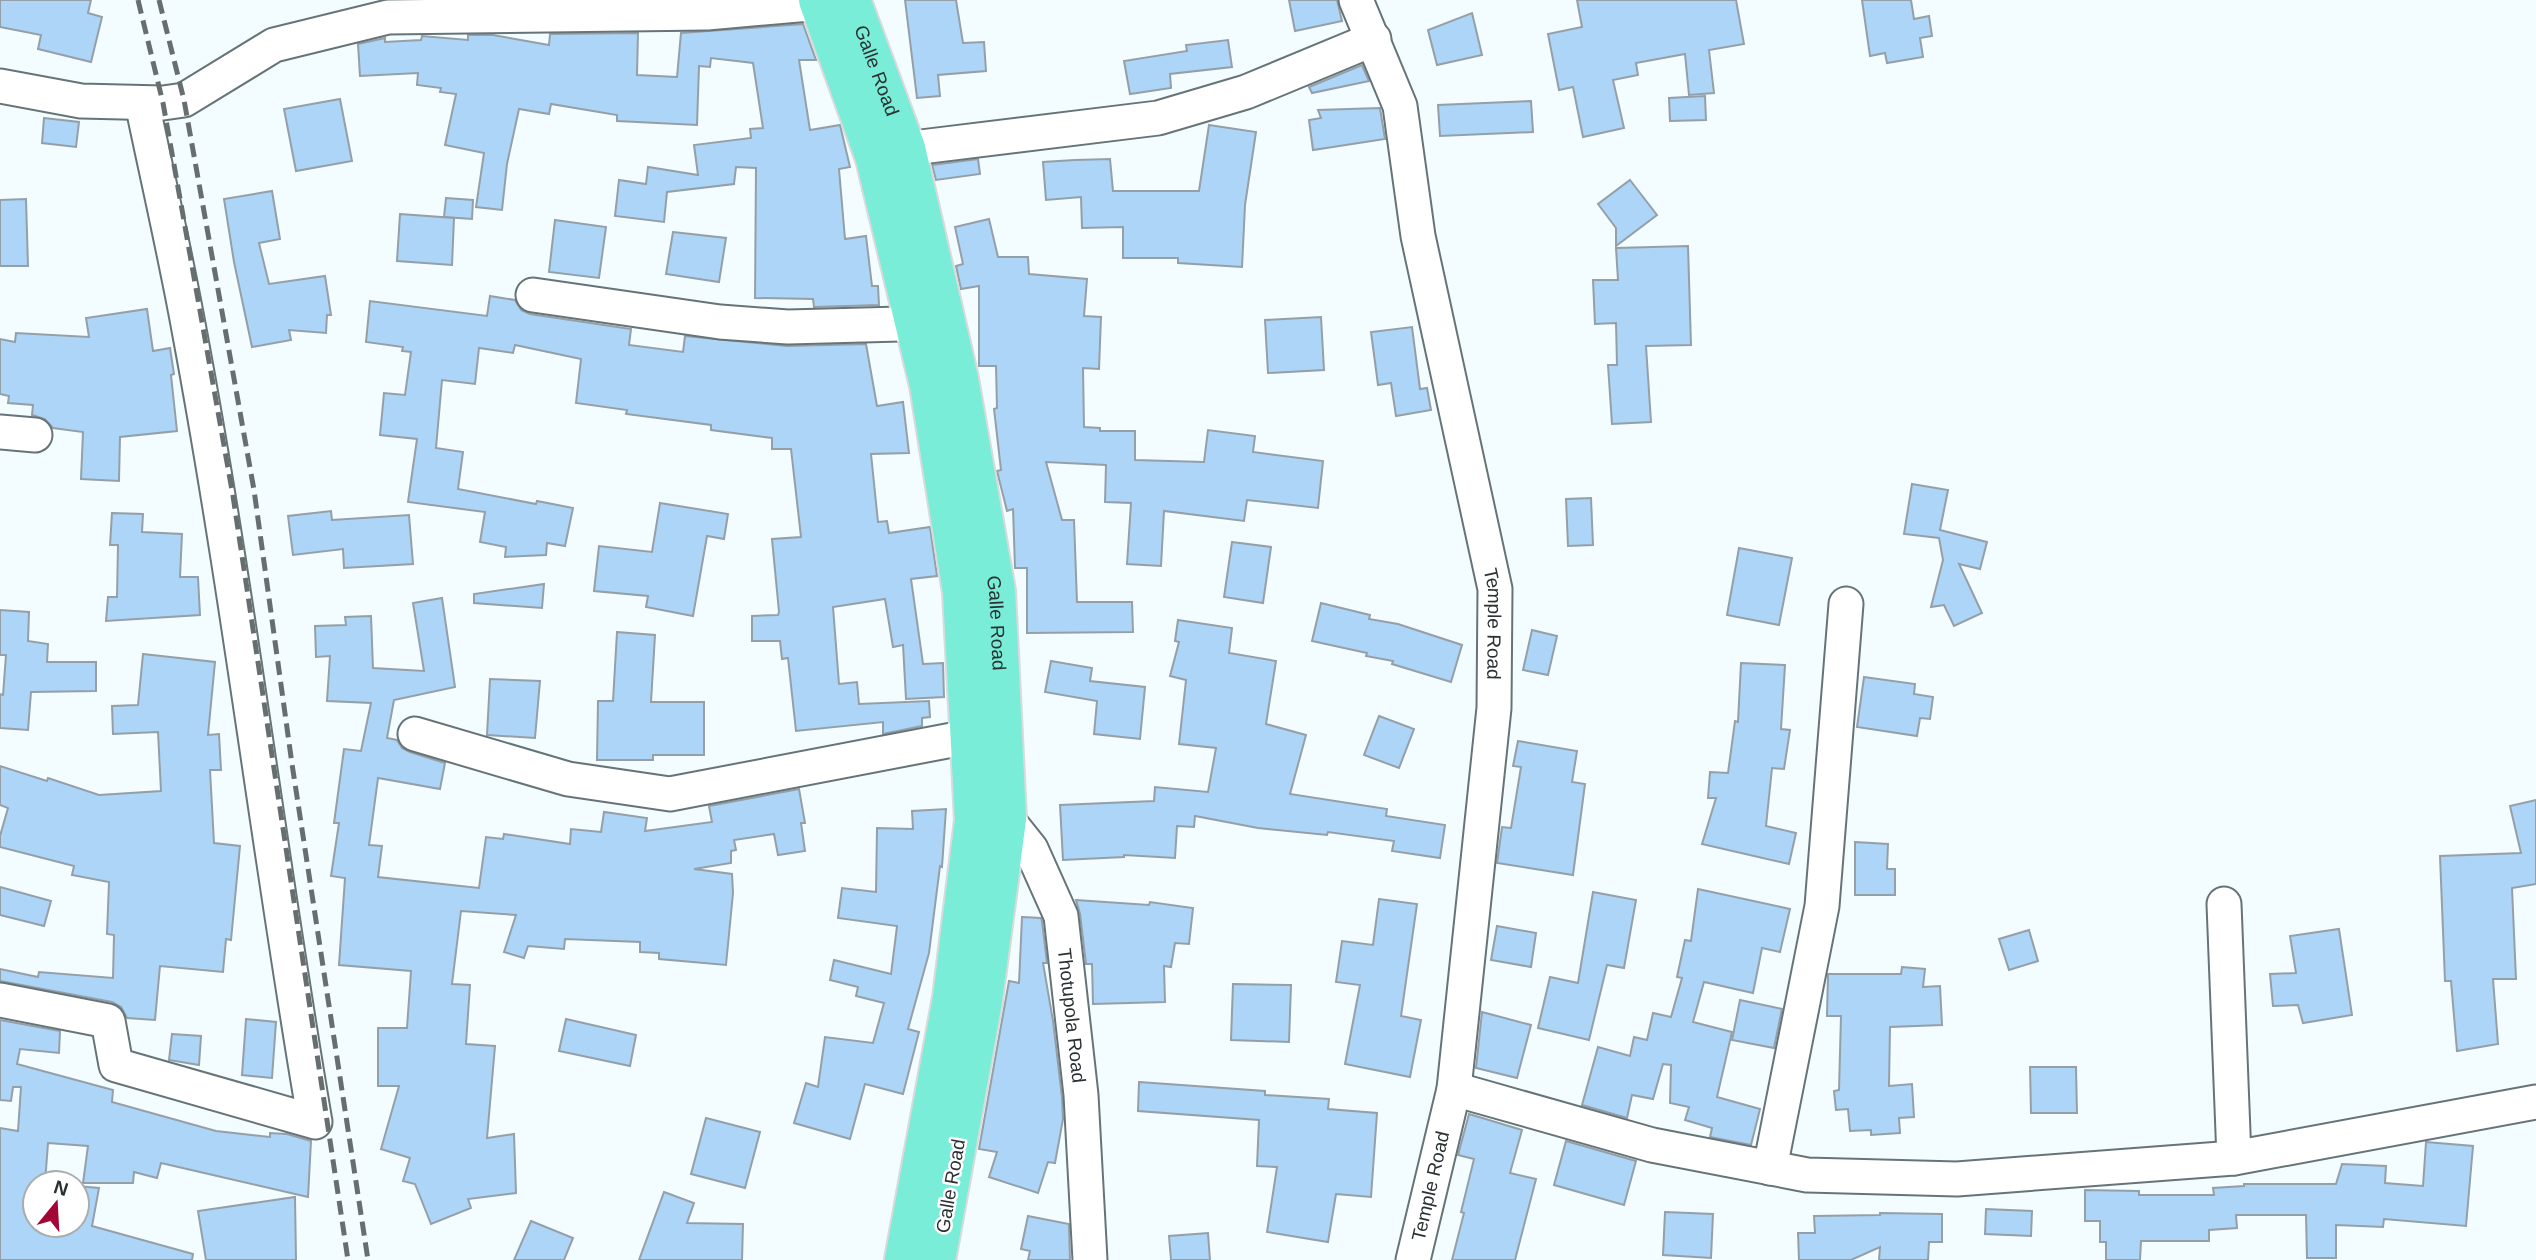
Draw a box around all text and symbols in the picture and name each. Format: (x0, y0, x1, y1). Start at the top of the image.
street label: Galle Road (850, 22, 903, 119)
street label: Temple Road (1480, 566, 1505, 680)
street label: Galle Road (982, 574, 1010, 671)
street label: Thotupola Road (1054, 947, 1090, 1084)
street label: Temple Road (1408, 1129, 1453, 1243)
street label: Galle Road (932, 1137, 969, 1235)
north arrow (21, 1169, 91, 1239)
text: N (51, 1176, 71, 1200)

